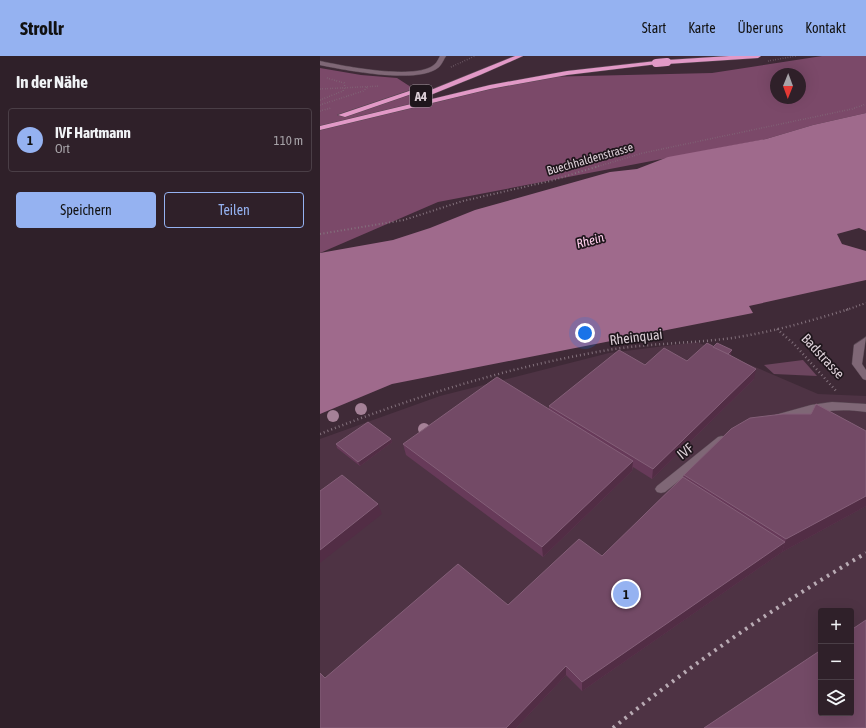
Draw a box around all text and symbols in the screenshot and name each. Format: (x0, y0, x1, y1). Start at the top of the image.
text: Strollr (20, 17, 64, 39)
text: Start (642, 20, 666, 36)
text: Karte (688, 20, 716, 36)
text: Über uns (738, 20, 783, 36)
text: Kontakt (805, 20, 846, 36)
north arrow (770, 68, 806, 104)
text: In der Nähe (16, 72, 88, 92)
road number: A4 (410, 85, 432, 107)
text: IVF Hartmann (55, 124, 131, 141)
text: 1 (27, 133, 33, 148)
text: 110 m (274, 133, 303, 148)
street label: Buechhaldenstrasse (545, 140, 635, 178)
text: Ort (55, 141, 70, 156)
button: Speichern (16, 192, 156, 228)
button: Teilen (164, 192, 304, 228)
water label: Rhein (575, 229, 606, 251)
your location (575, 323, 595, 343)
street label: Rheinquai (609, 326, 663, 348)
street label: Badstrasse (798, 330, 848, 382)
street label: IVF (674, 440, 697, 462)
pin: 1 (613, 579, 639, 609)
map controls (818, 608, 854, 716)
button: + (818, 608, 854, 644)
button: − (818, 644, 854, 680)
button: layers (818, 680, 854, 716)

